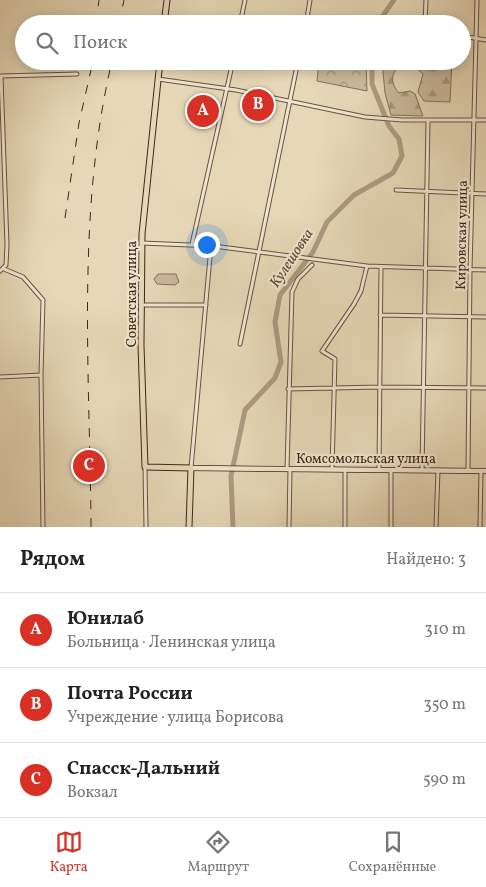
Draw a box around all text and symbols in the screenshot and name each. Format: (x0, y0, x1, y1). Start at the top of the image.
search box (15, 15, 471, 70)
icon: search (33, 29, 61, 57)
text: Поиск (73, 30, 127, 56)
pin: B (242, 86, 274, 124)
pin: A (187, 92, 219, 130)
street label: Кировская улица (452, 180, 473, 290)
water label: Кулешовка (265, 225, 319, 292)
your location (194, 232, 220, 258)
street label: Советская улица (123, 241, 142, 347)
pin: C (73, 447, 105, 485)
street label: Комсомольская улица (296, 450, 436, 469)
text: Рядом (20, 545, 85, 574)
text: Найдено: 3 (386, 549, 466, 571)
text: Юнилаб (67, 606, 144, 632)
text: A (30, 619, 42, 641)
text: 310 m (425, 619, 466, 641)
text: Больница · Ленинская улица (67, 632, 276, 654)
text: Почта России (67, 681, 193, 707)
text: B (31, 694, 41, 716)
text: 350 m (423, 694, 466, 716)
text: Учреждение · улица Борисова (67, 707, 284, 729)
text: Спасск-Дальний (67, 756, 220, 782)
text: C (31, 769, 41, 791)
text: 590 m (423, 769, 466, 791)
text: Вокзал (67, 782, 118, 804)
tab: Карта (50, 828, 88, 877)
tab: Маршрут (187, 828, 249, 877)
tab: Сохранённые (349, 828, 436, 877)

